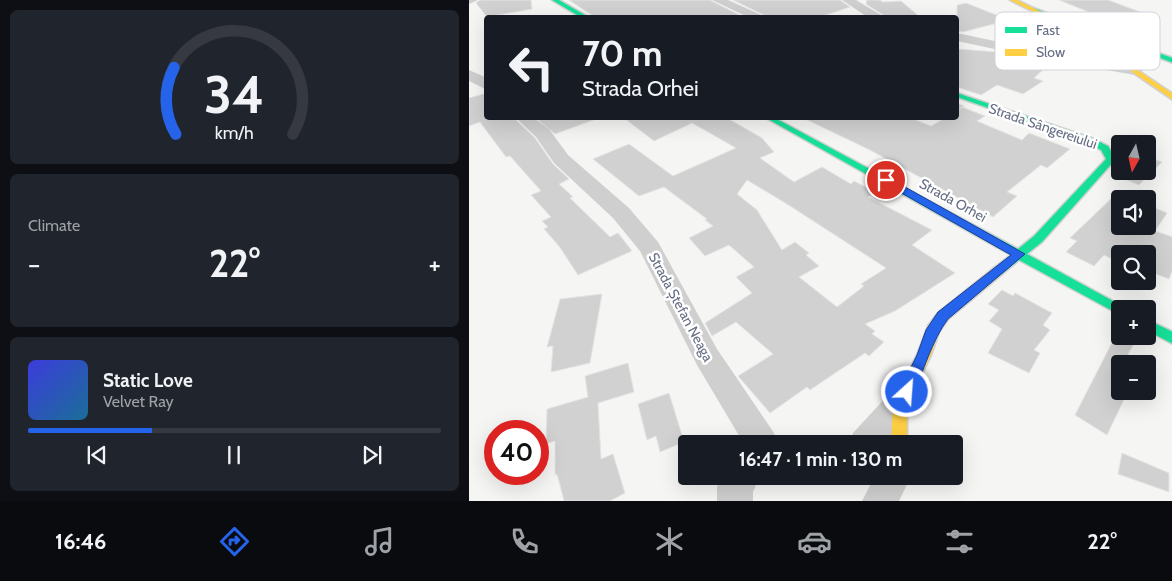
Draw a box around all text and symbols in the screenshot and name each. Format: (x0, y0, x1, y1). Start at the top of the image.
legend (995, 12, 1160, 70)
text: Fast (1036, 21, 1060, 39)
text: 70 m (582, 32, 663, 75)
icon: left (499, 35, 564, 100)
text: Slow (1036, 43, 1065, 61)
text: 34 (204, 63, 265, 126)
text: Strada Orhei (582, 75, 699, 102)
street label: Strada Sângereiului (986, 99, 1100, 153)
text: km/h (215, 122, 254, 143)
north arrow (1111, 135, 1157, 180)
map controls (1111, 135, 1156, 400)
pin (865, 159, 907, 201)
icon: arrive (872, 166, 900, 194)
street label: Strada Orhei (916, 174, 990, 226)
button: sound (1111, 190, 1156, 235)
text: Climate (28, 216, 80, 235)
text: 22° (209, 240, 260, 287)
button: search (1111, 245, 1156, 290)
text: − (28, 247, 40, 281)
text: + (429, 247, 441, 281)
street label: Strada Ștefan Neaga (645, 249, 717, 365)
button: + (1111, 300, 1156, 345)
button: − (1111, 355, 1156, 400)
position arrow (880, 365, 932, 417)
text: Static Love (103, 369, 193, 392)
text: Velvet Ray (103, 392, 174, 411)
speed limit sign: 40 (484, 420, 549, 485)
icon: previous (83, 441, 111, 469)
icon: pause (220, 441, 248, 469)
icon: next (358, 441, 386, 469)
text: 16:47 · 1 min · 130 m (739, 448, 902, 471)
icon: directions (217, 524, 252, 559)
icon: music (362, 524, 397, 559)
icon: phone (507, 524, 542, 559)
icon: climate (652, 524, 687, 559)
icon: car (797, 524, 832, 559)
icon: filters (942, 524, 977, 559)
text: 16:46 (55, 528, 106, 555)
text: 22° (1087, 528, 1117, 555)

